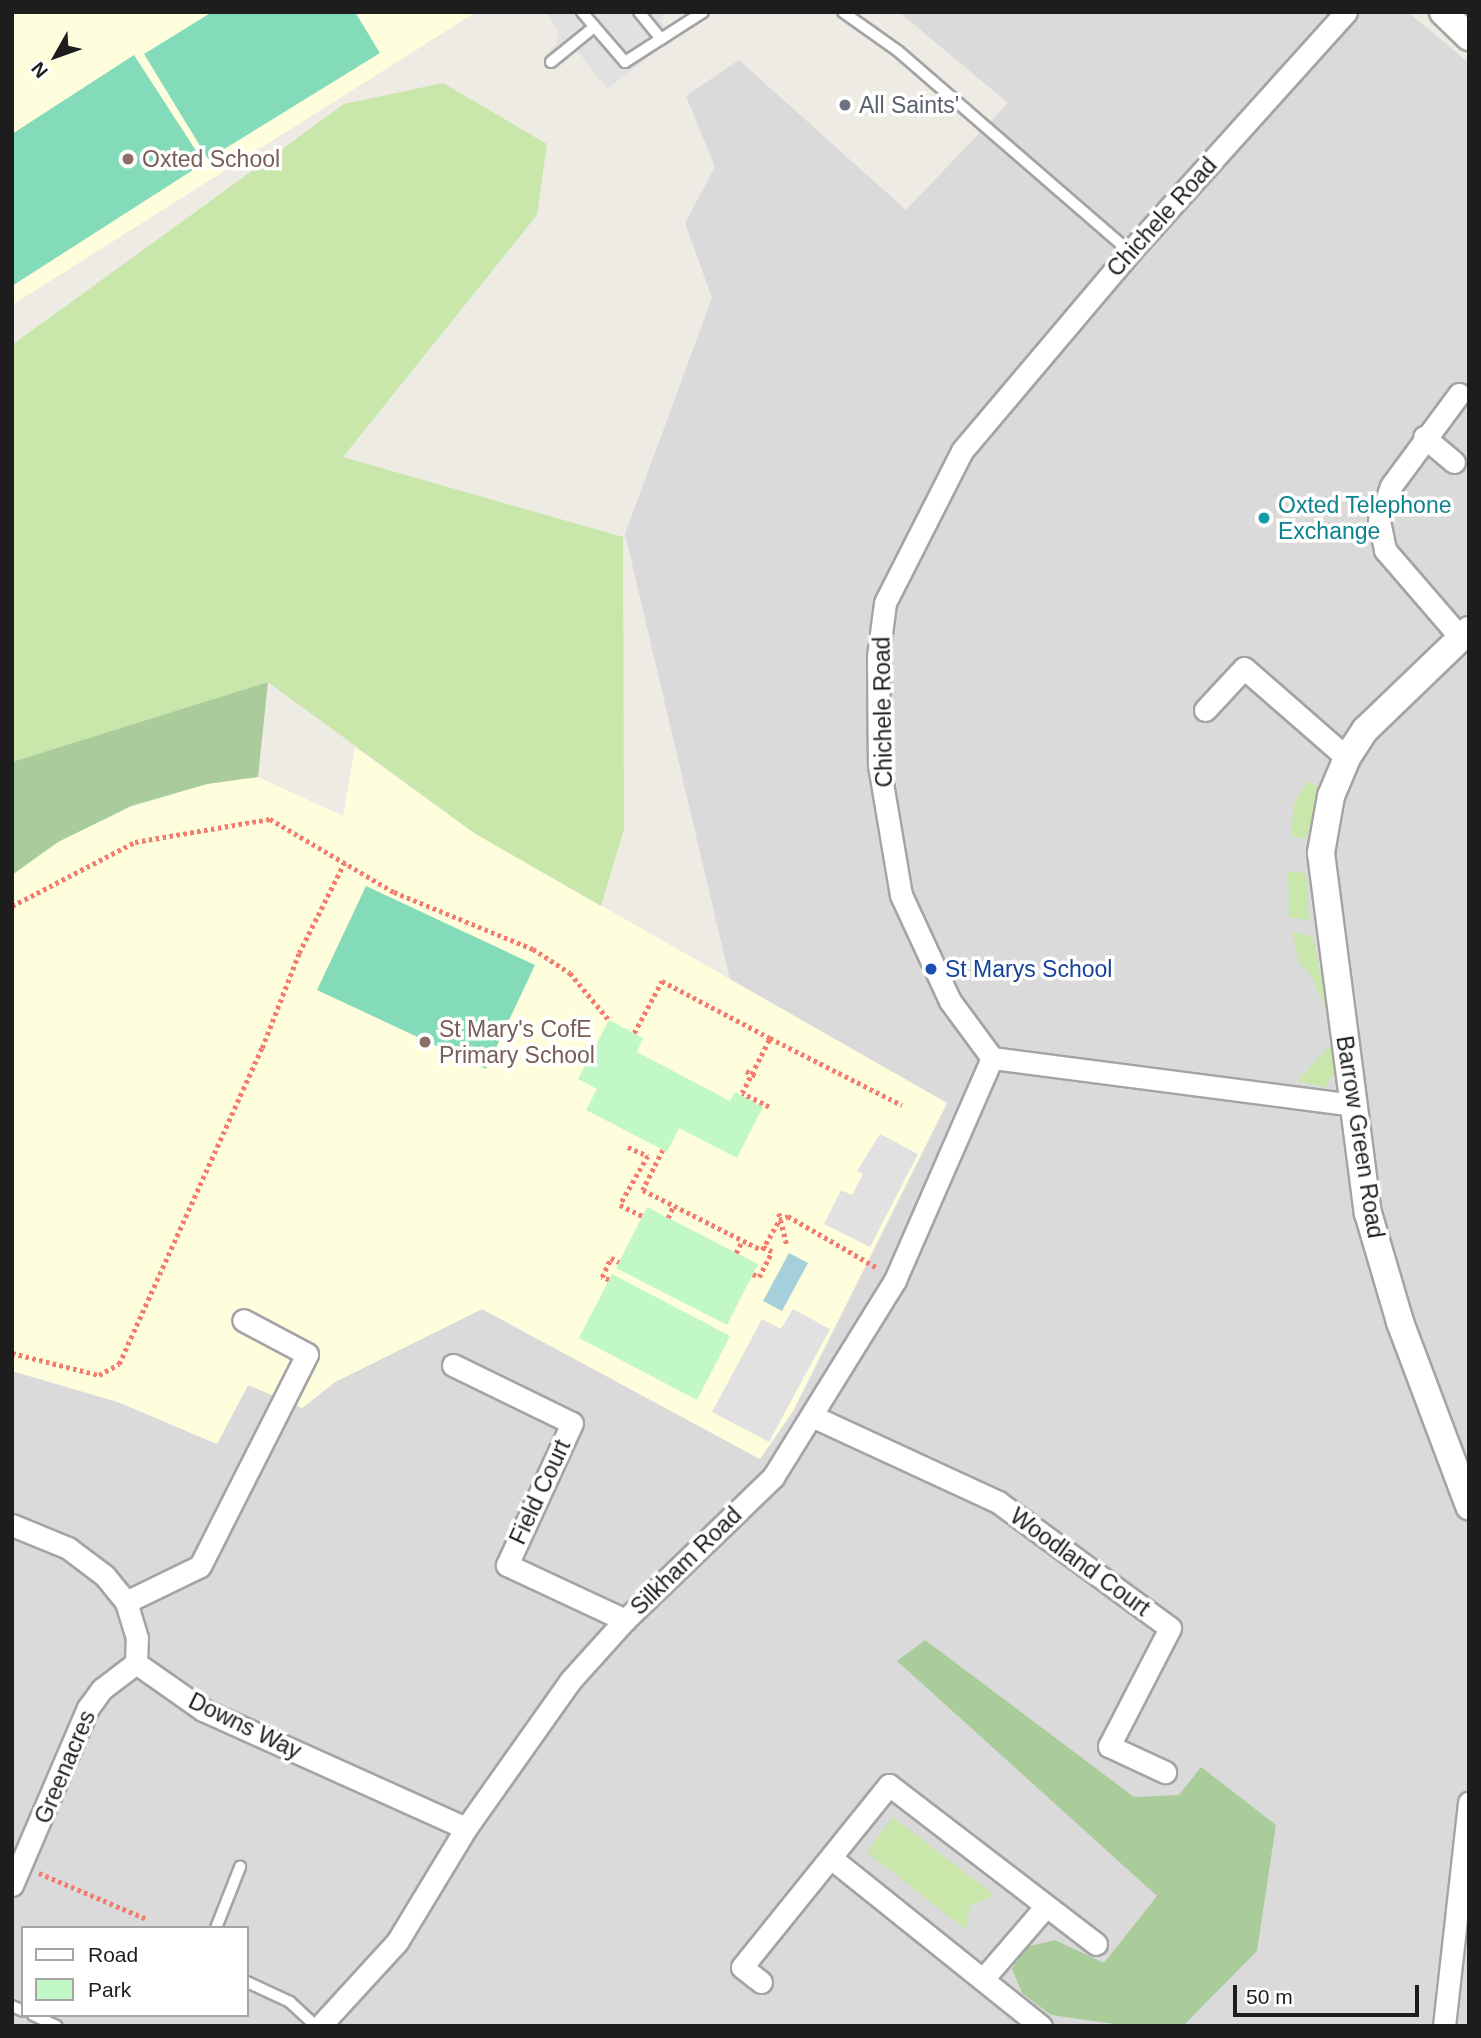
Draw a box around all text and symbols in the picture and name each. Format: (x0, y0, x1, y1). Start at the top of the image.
north arrow (21, 21, 91, 91)
text: N (27, 58, 52, 82)
place label: All Saints' (859, 91, 959, 119)
marker: All Saints' (837, 97, 853, 113)
place label: Oxted School (142, 145, 280, 173)
marker: Oxted School (120, 151, 136, 167)
street label: Chichele Road (1101, 152, 1223, 282)
place label: Oxted Telephone Exchange (1278, 491, 1452, 545)
marker: Oxted Telephone Exchange (1256, 510, 1272, 526)
street label: Chichele Road (868, 636, 898, 788)
place label: St Marys School (945, 955, 1112, 983)
marker: St Marys School (923, 961, 939, 977)
place label: St Mary's CofE Primary School (439, 1015, 595, 1069)
marker: St Mary's CofE Primary School (417, 1034, 433, 1050)
street label: Barrow Green Road (1330, 1034, 1390, 1240)
street label: Field Court (504, 1435, 576, 1549)
street label: Silkham Road (625, 1501, 747, 1621)
street label: Woodland Court (1005, 1502, 1155, 1622)
street label: Downs Way (184, 1687, 306, 1765)
street label: Greenacres (29, 1706, 101, 1828)
legend (21, 1926, 248, 2017)
text: Road (88, 1943, 138, 1966)
scale bar (1236, 1972, 1422, 2016)
text: Park (88, 1978, 131, 2001)
text: 50 m (1246, 1985, 1293, 2008)

